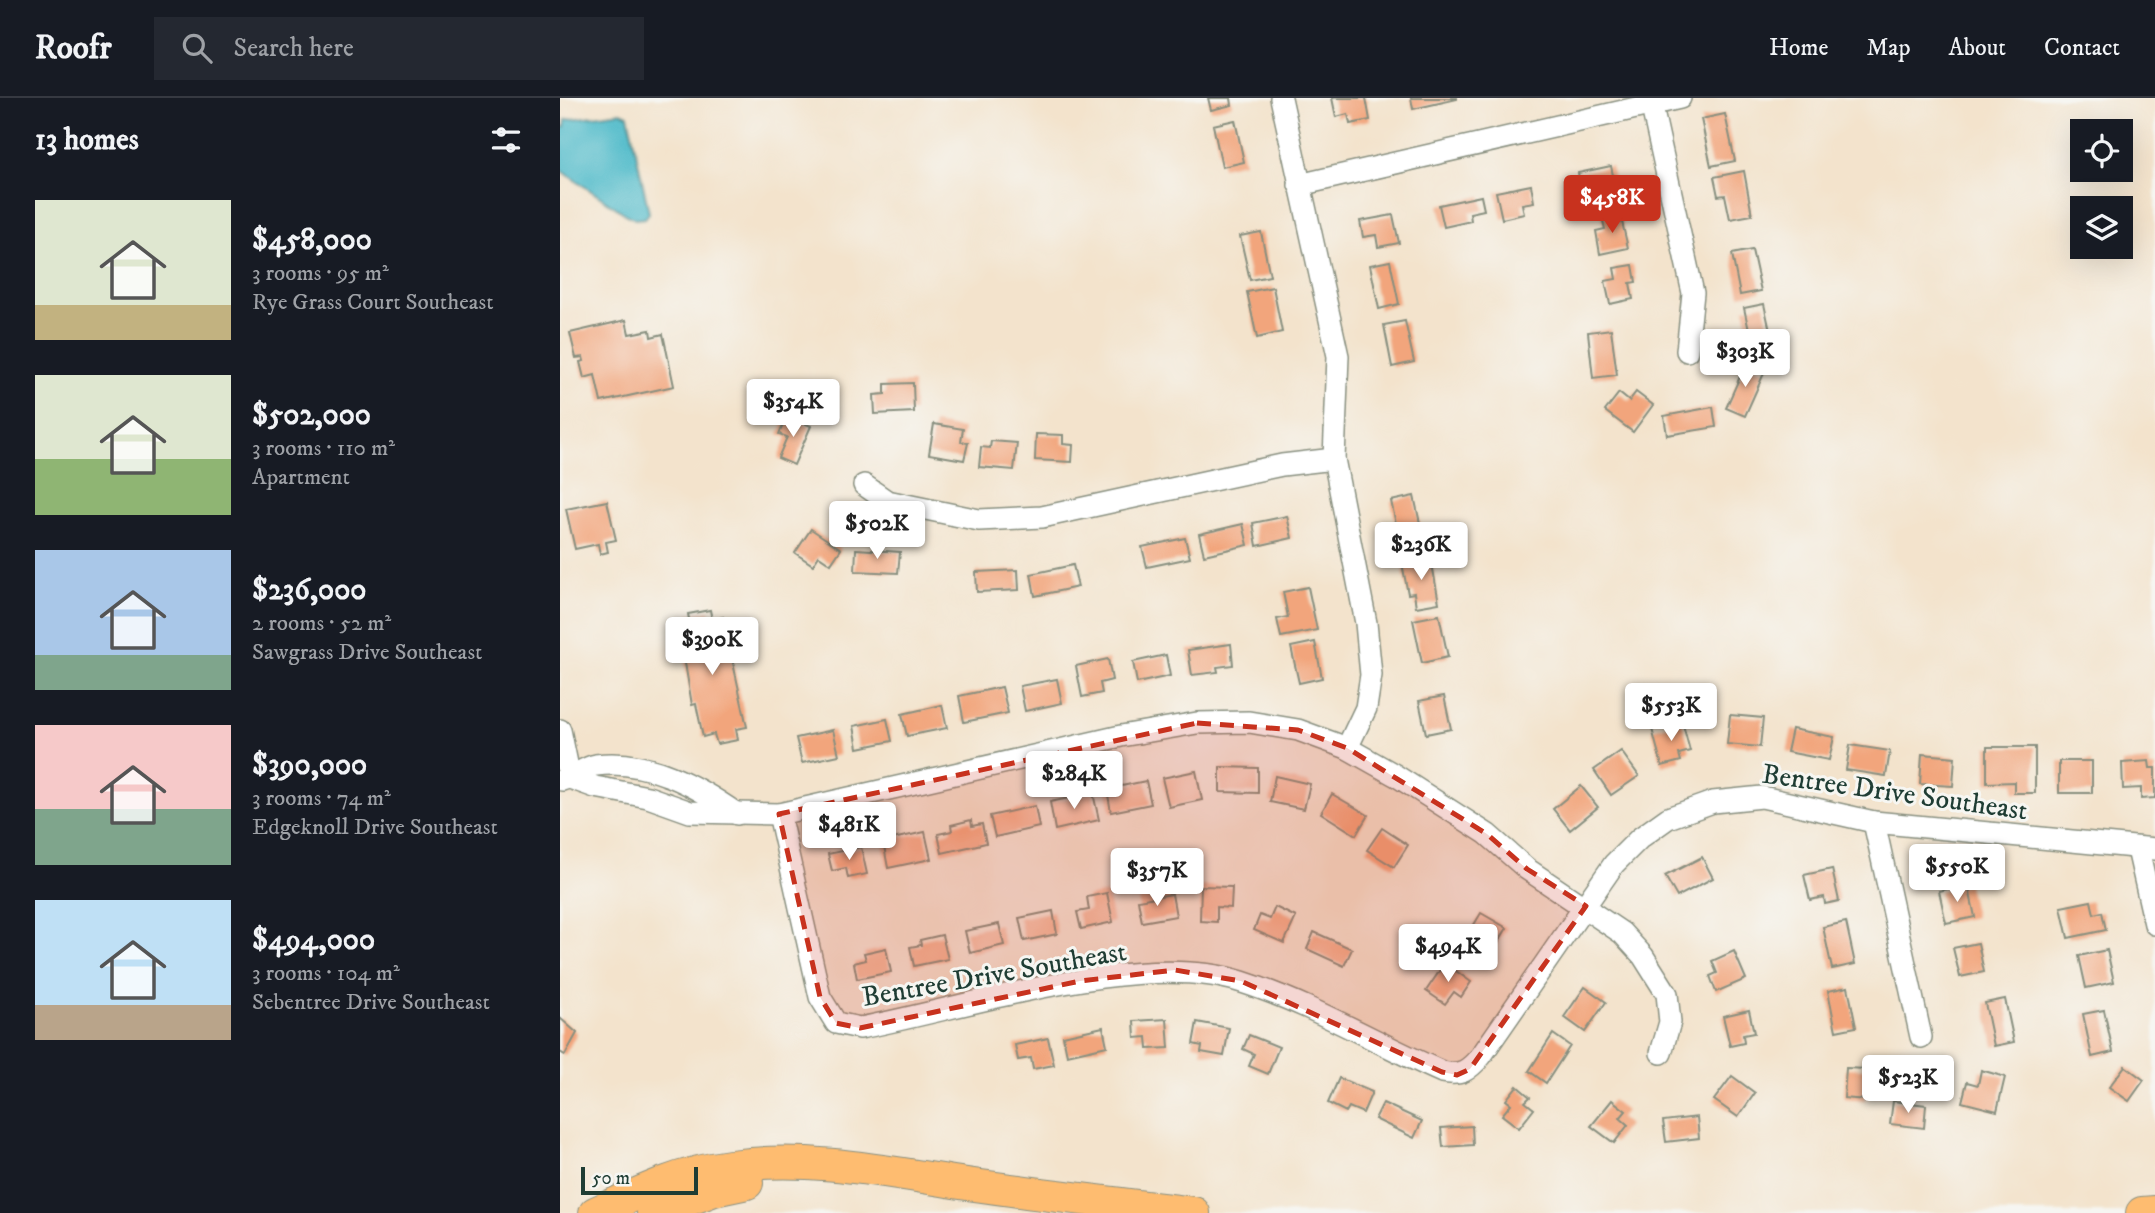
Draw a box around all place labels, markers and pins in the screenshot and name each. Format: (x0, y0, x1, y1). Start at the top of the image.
pin: $458K (1563, 176, 1661, 235)
pin: $303K (1696, 330, 1794, 389)
pin: $354K (744, 380, 842, 439)
pin: $502K (828, 502, 926, 561)
pin: $236K (1372, 522, 1470, 582)
pin: $390K (663, 618, 761, 677)
pin: $553K (1622, 684, 1720, 743)
pin: $284K (1025, 752, 1123, 811)
pin: $481K (800, 802, 898, 862)
pin: $550K (1908, 844, 2006, 904)
pin: $357K (1108, 848, 1206, 908)
pin: $494K (1399, 924, 1497, 984)
pin: $523K (1859, 1056, 1957, 1115)

